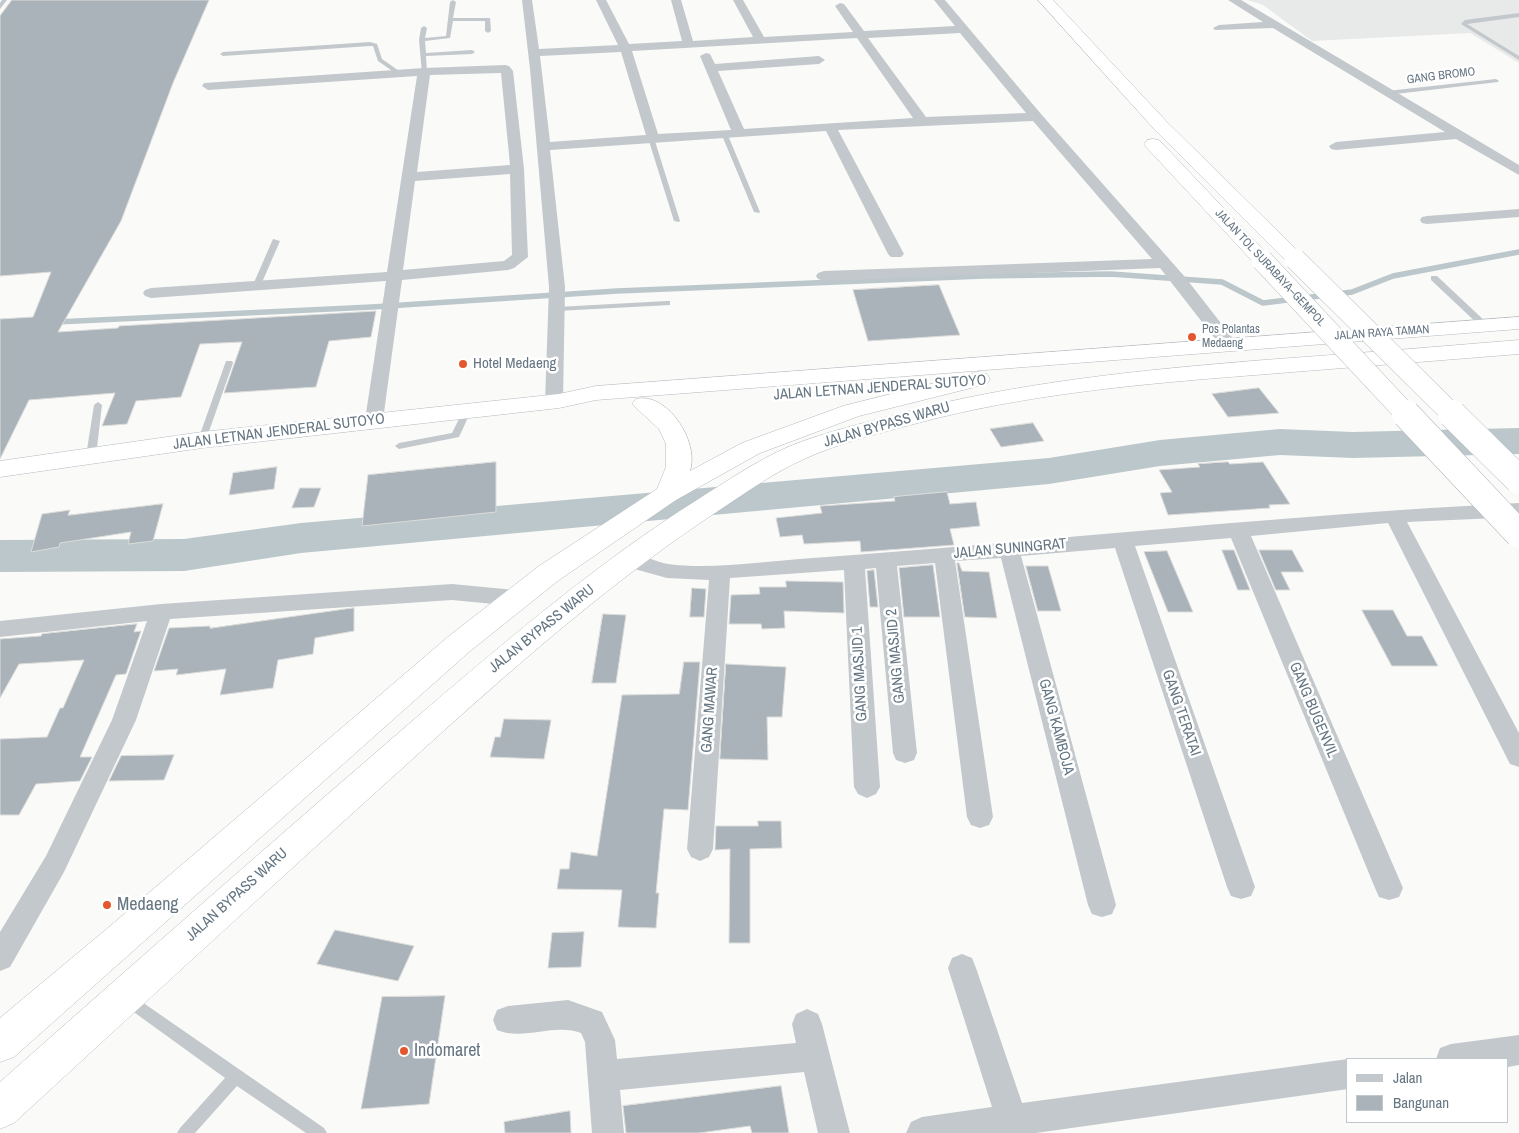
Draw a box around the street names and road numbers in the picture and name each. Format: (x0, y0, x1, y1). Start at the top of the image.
street label: GANG BROMO (1406, 65, 1476, 87)
street label: JALAN TOL SURABAYA–GEMPOL (1212, 206, 1328, 330)
street label: JALAN RAYA TAMAN (1334, 322, 1430, 344)
street label: JALAN LETNAN JENDERAL SUTOYO (773, 372, 987, 404)
street label: JALAN BYPASS WARU (822, 398, 952, 452)
street label: JALAN LETNAN JENDERAL SUTOYO (172, 410, 386, 454)
street label: JALAN SUNINGRAT (953, 535, 1067, 563)
street label: JALAN BYPASS WARU (486, 581, 598, 677)
street label: GANG MASJID 2 (883, 608, 909, 704)
street label: GANG MASJID 1 (849, 626, 871, 722)
street label: GANG BUGENVIL (1285, 660, 1341, 760)
street label: GANG MAWAR (698, 667, 722, 753)
street label: GANG TERATAI (1158, 668, 1204, 758)
street label: GANG KAMBOJA (1035, 677, 1077, 777)
street label: JALAN BYPASS WARU (182, 845, 292, 945)

